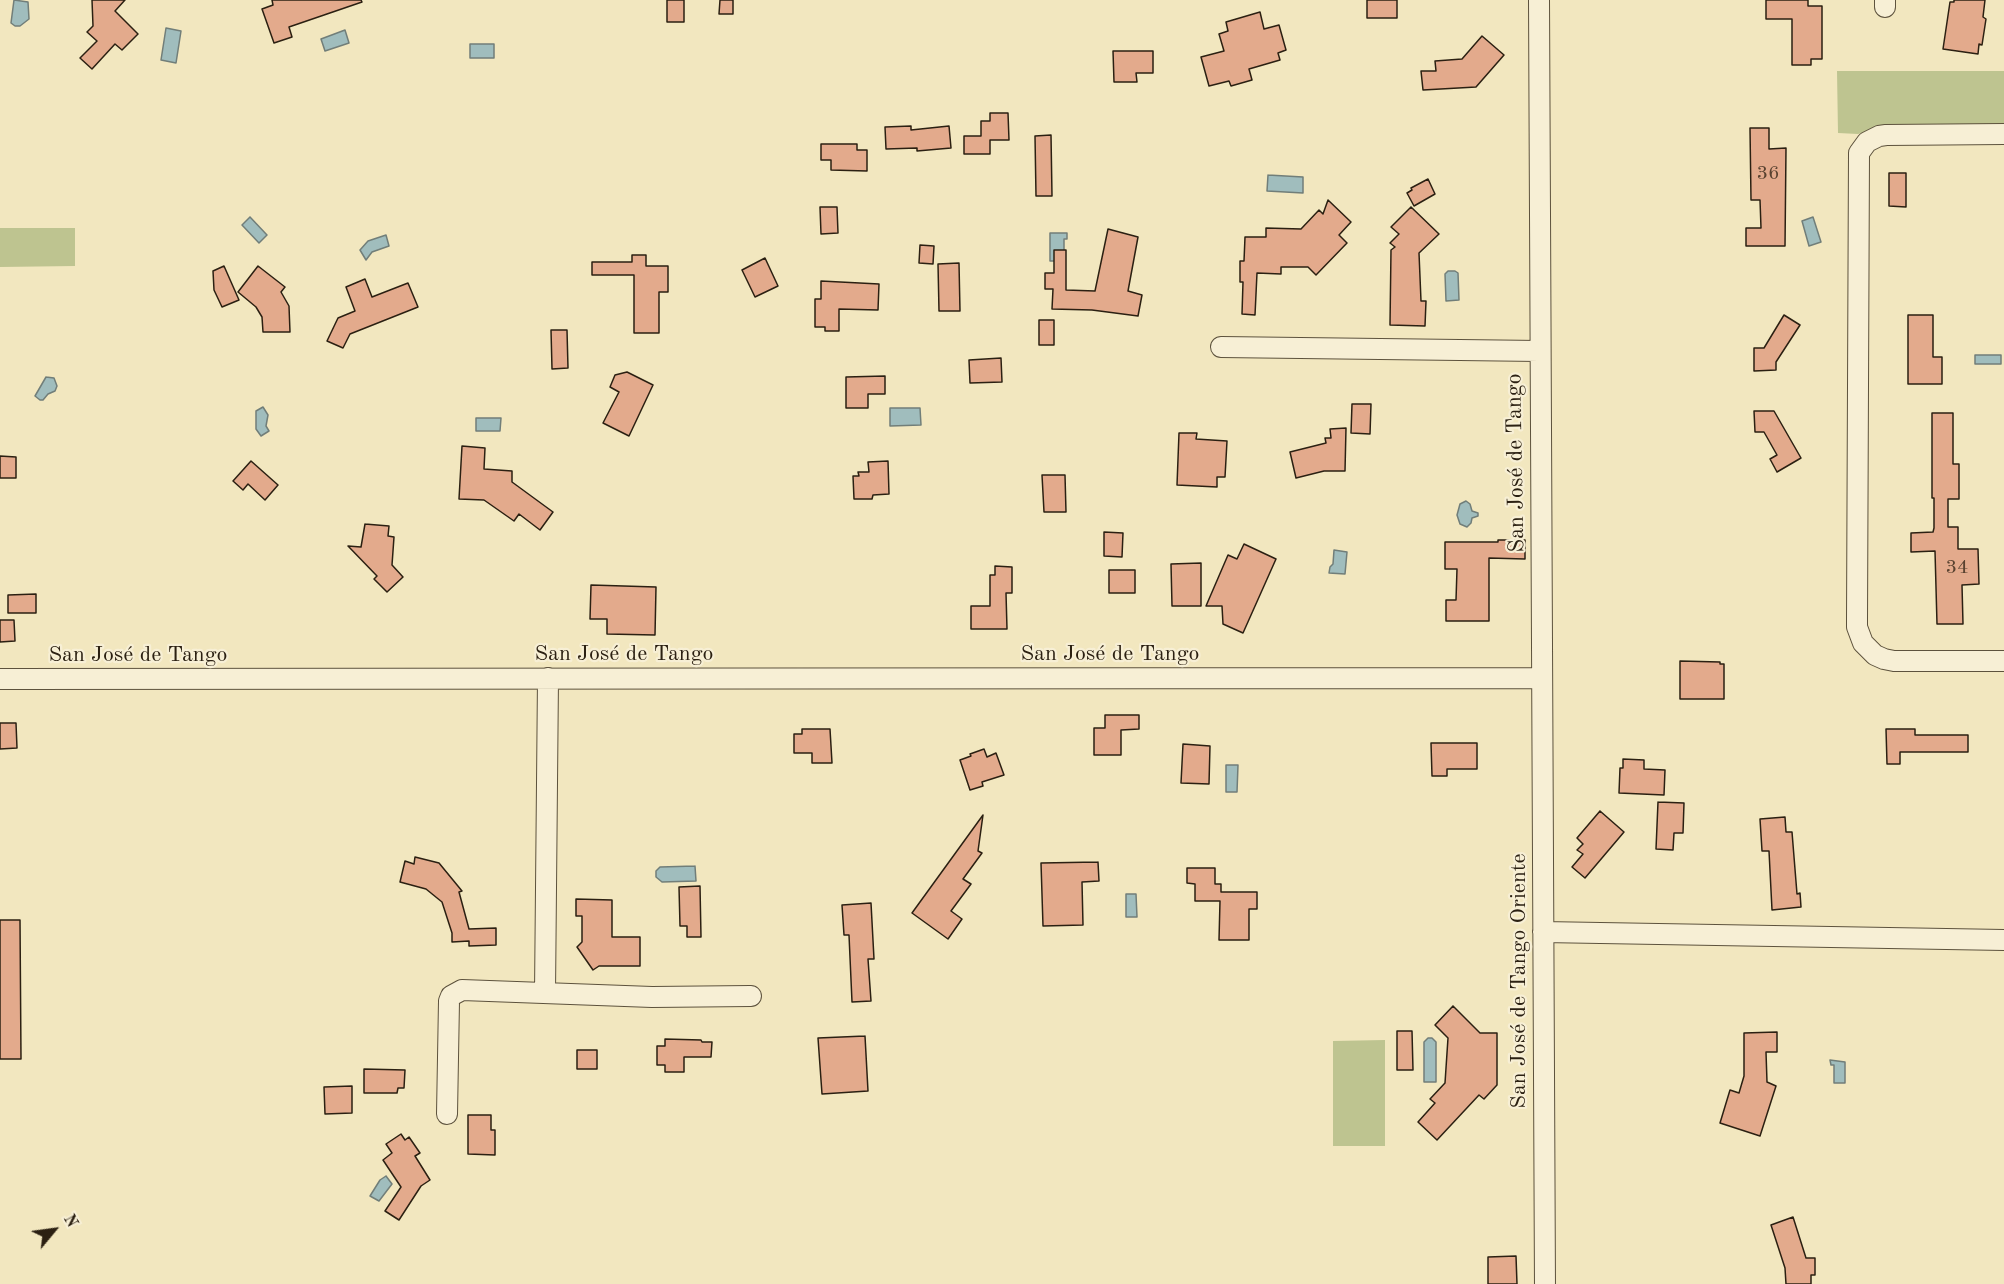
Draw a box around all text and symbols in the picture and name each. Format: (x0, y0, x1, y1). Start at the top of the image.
house number: 36 (1756, 162, 1780, 186)
street label: San José de Tango (1501, 373, 1531, 553)
house number: 34 (1945, 556, 1969, 580)
street label: San José de Tango (534, 641, 714, 667)
street label: San José de Tango (1020, 641, 1200, 667)
street label: San José de Tango (48, 642, 228, 668)
street label: San José de Tango Oriente (1506, 853, 1532, 1109)
north arrow (24, 1200, 84, 1260)
text: N (60, 1212, 80, 1230)

